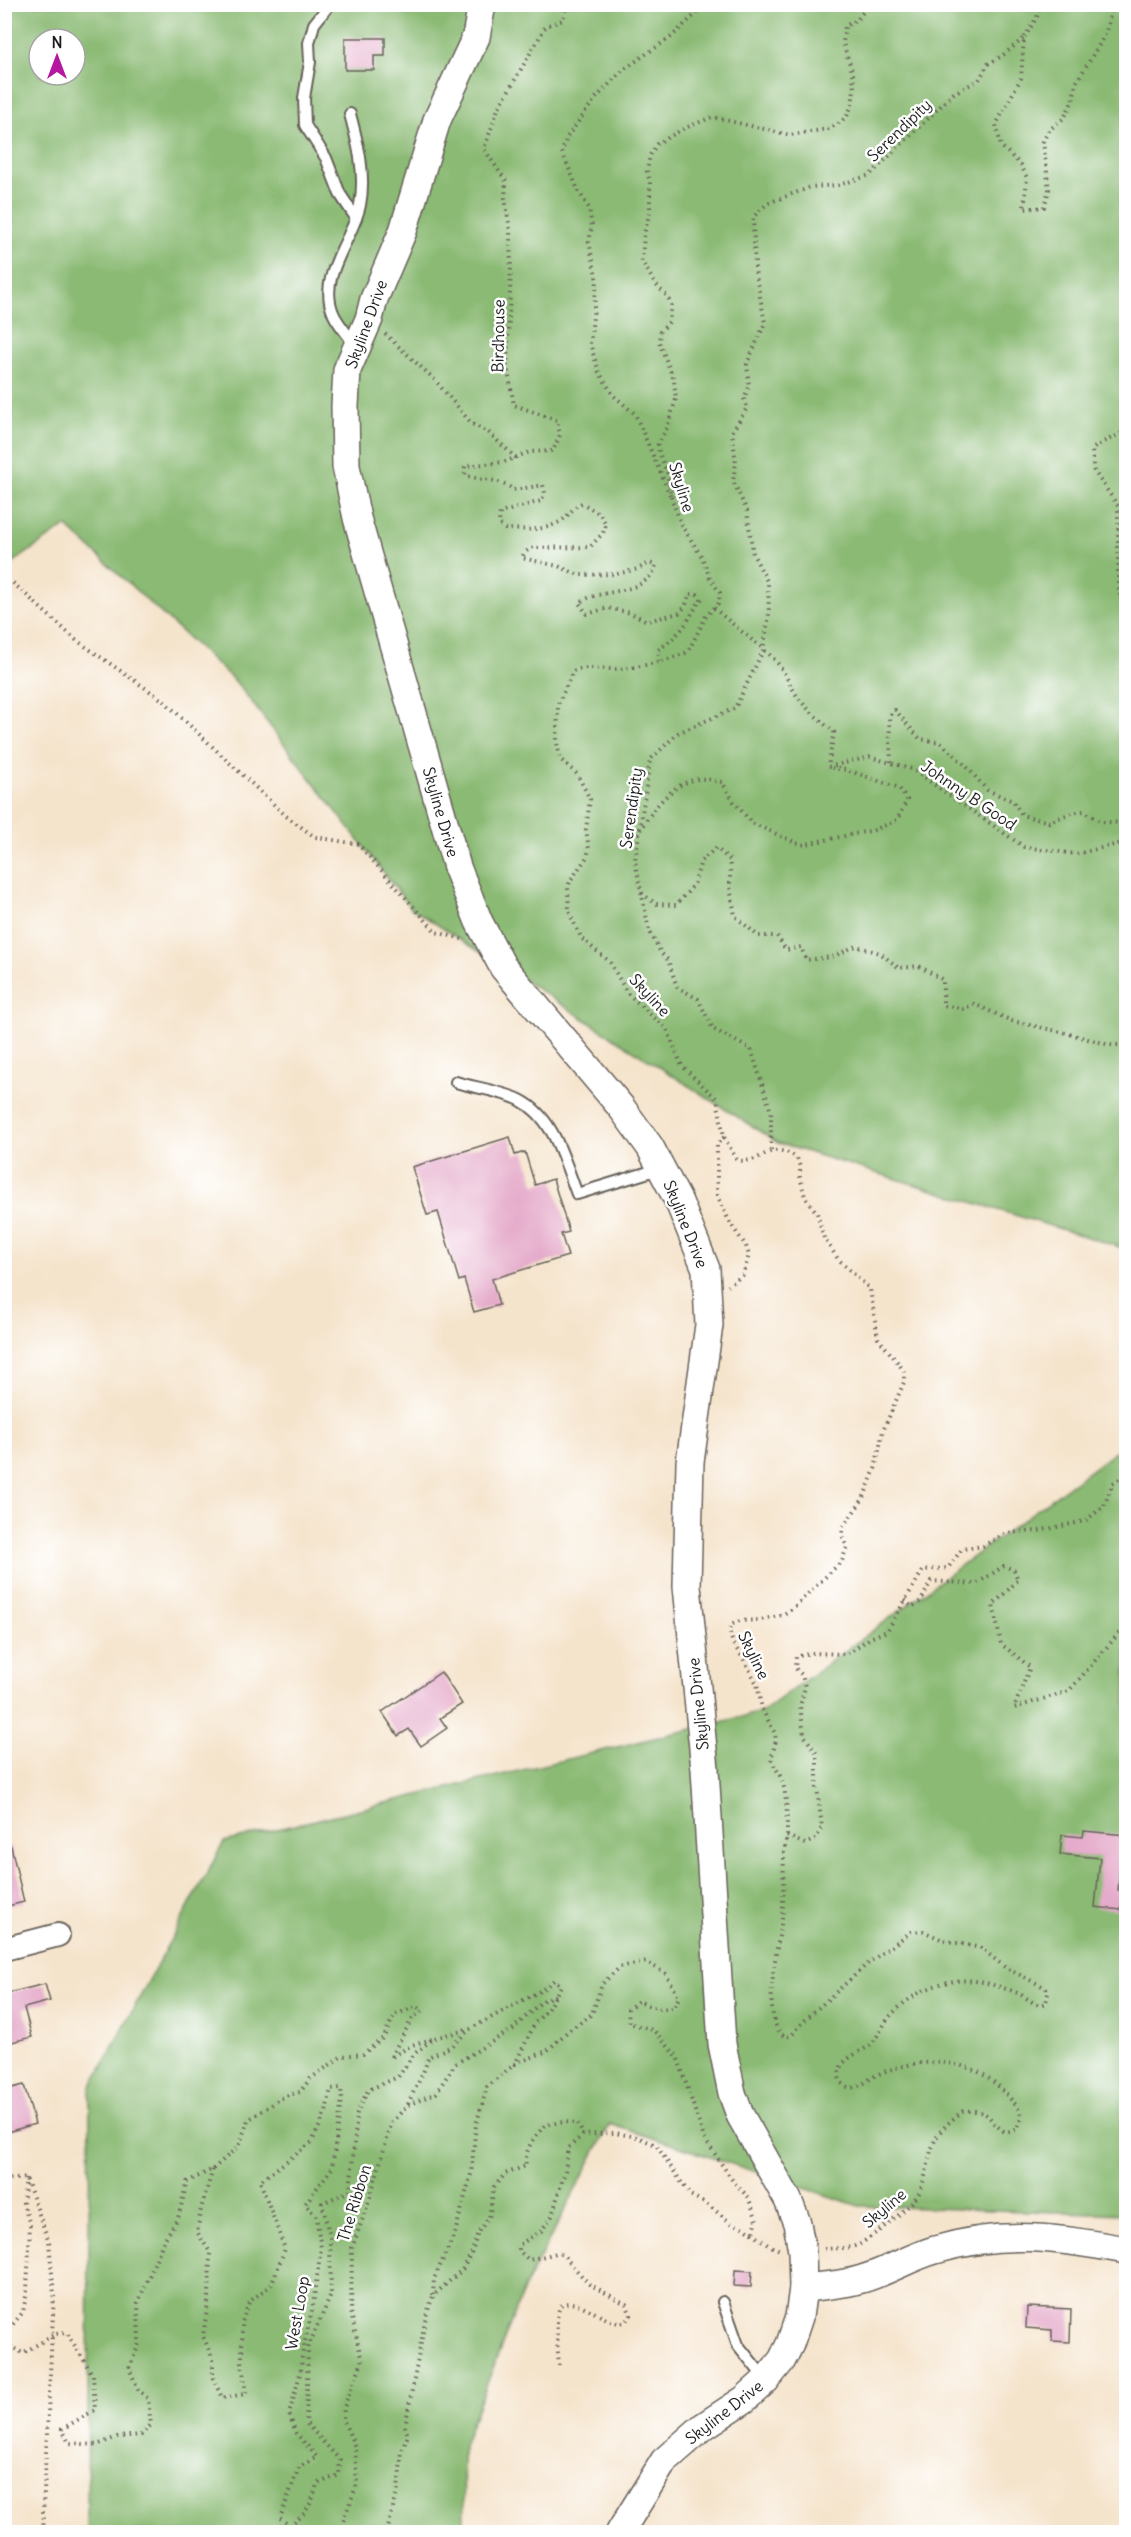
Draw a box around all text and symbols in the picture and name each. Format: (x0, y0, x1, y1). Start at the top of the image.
north arrow (27, 27, 87, 87)
text: N (51, 32, 63, 52)
street label: Serendipity (863, 94, 935, 166)
street label: Skyline Drive (341, 277, 391, 371)
street label: Birdhouse (487, 299, 509, 373)
street label: Skyline (665, 460, 699, 514)
street label: Johnny B Good (917, 756, 1021, 834)
street label: Skyline Drive (419, 765, 463, 859)
street label: Serendipity (615, 766, 647, 850)
street label: Skyline (625, 969, 675, 1021)
street label: Skyline Drive (659, 1177, 713, 1271)
street label: Skyline (734, 1628, 774, 1682)
street label: Skyline Drive (683, 1657, 713, 1751)
street label: The Ribbon (333, 2162, 375, 2244)
street label: Skyline (858, 2184, 910, 2232)
street label: West Loop (281, 2274, 313, 2352)
street label: Skyline Drive (681, 2376, 767, 2448)

